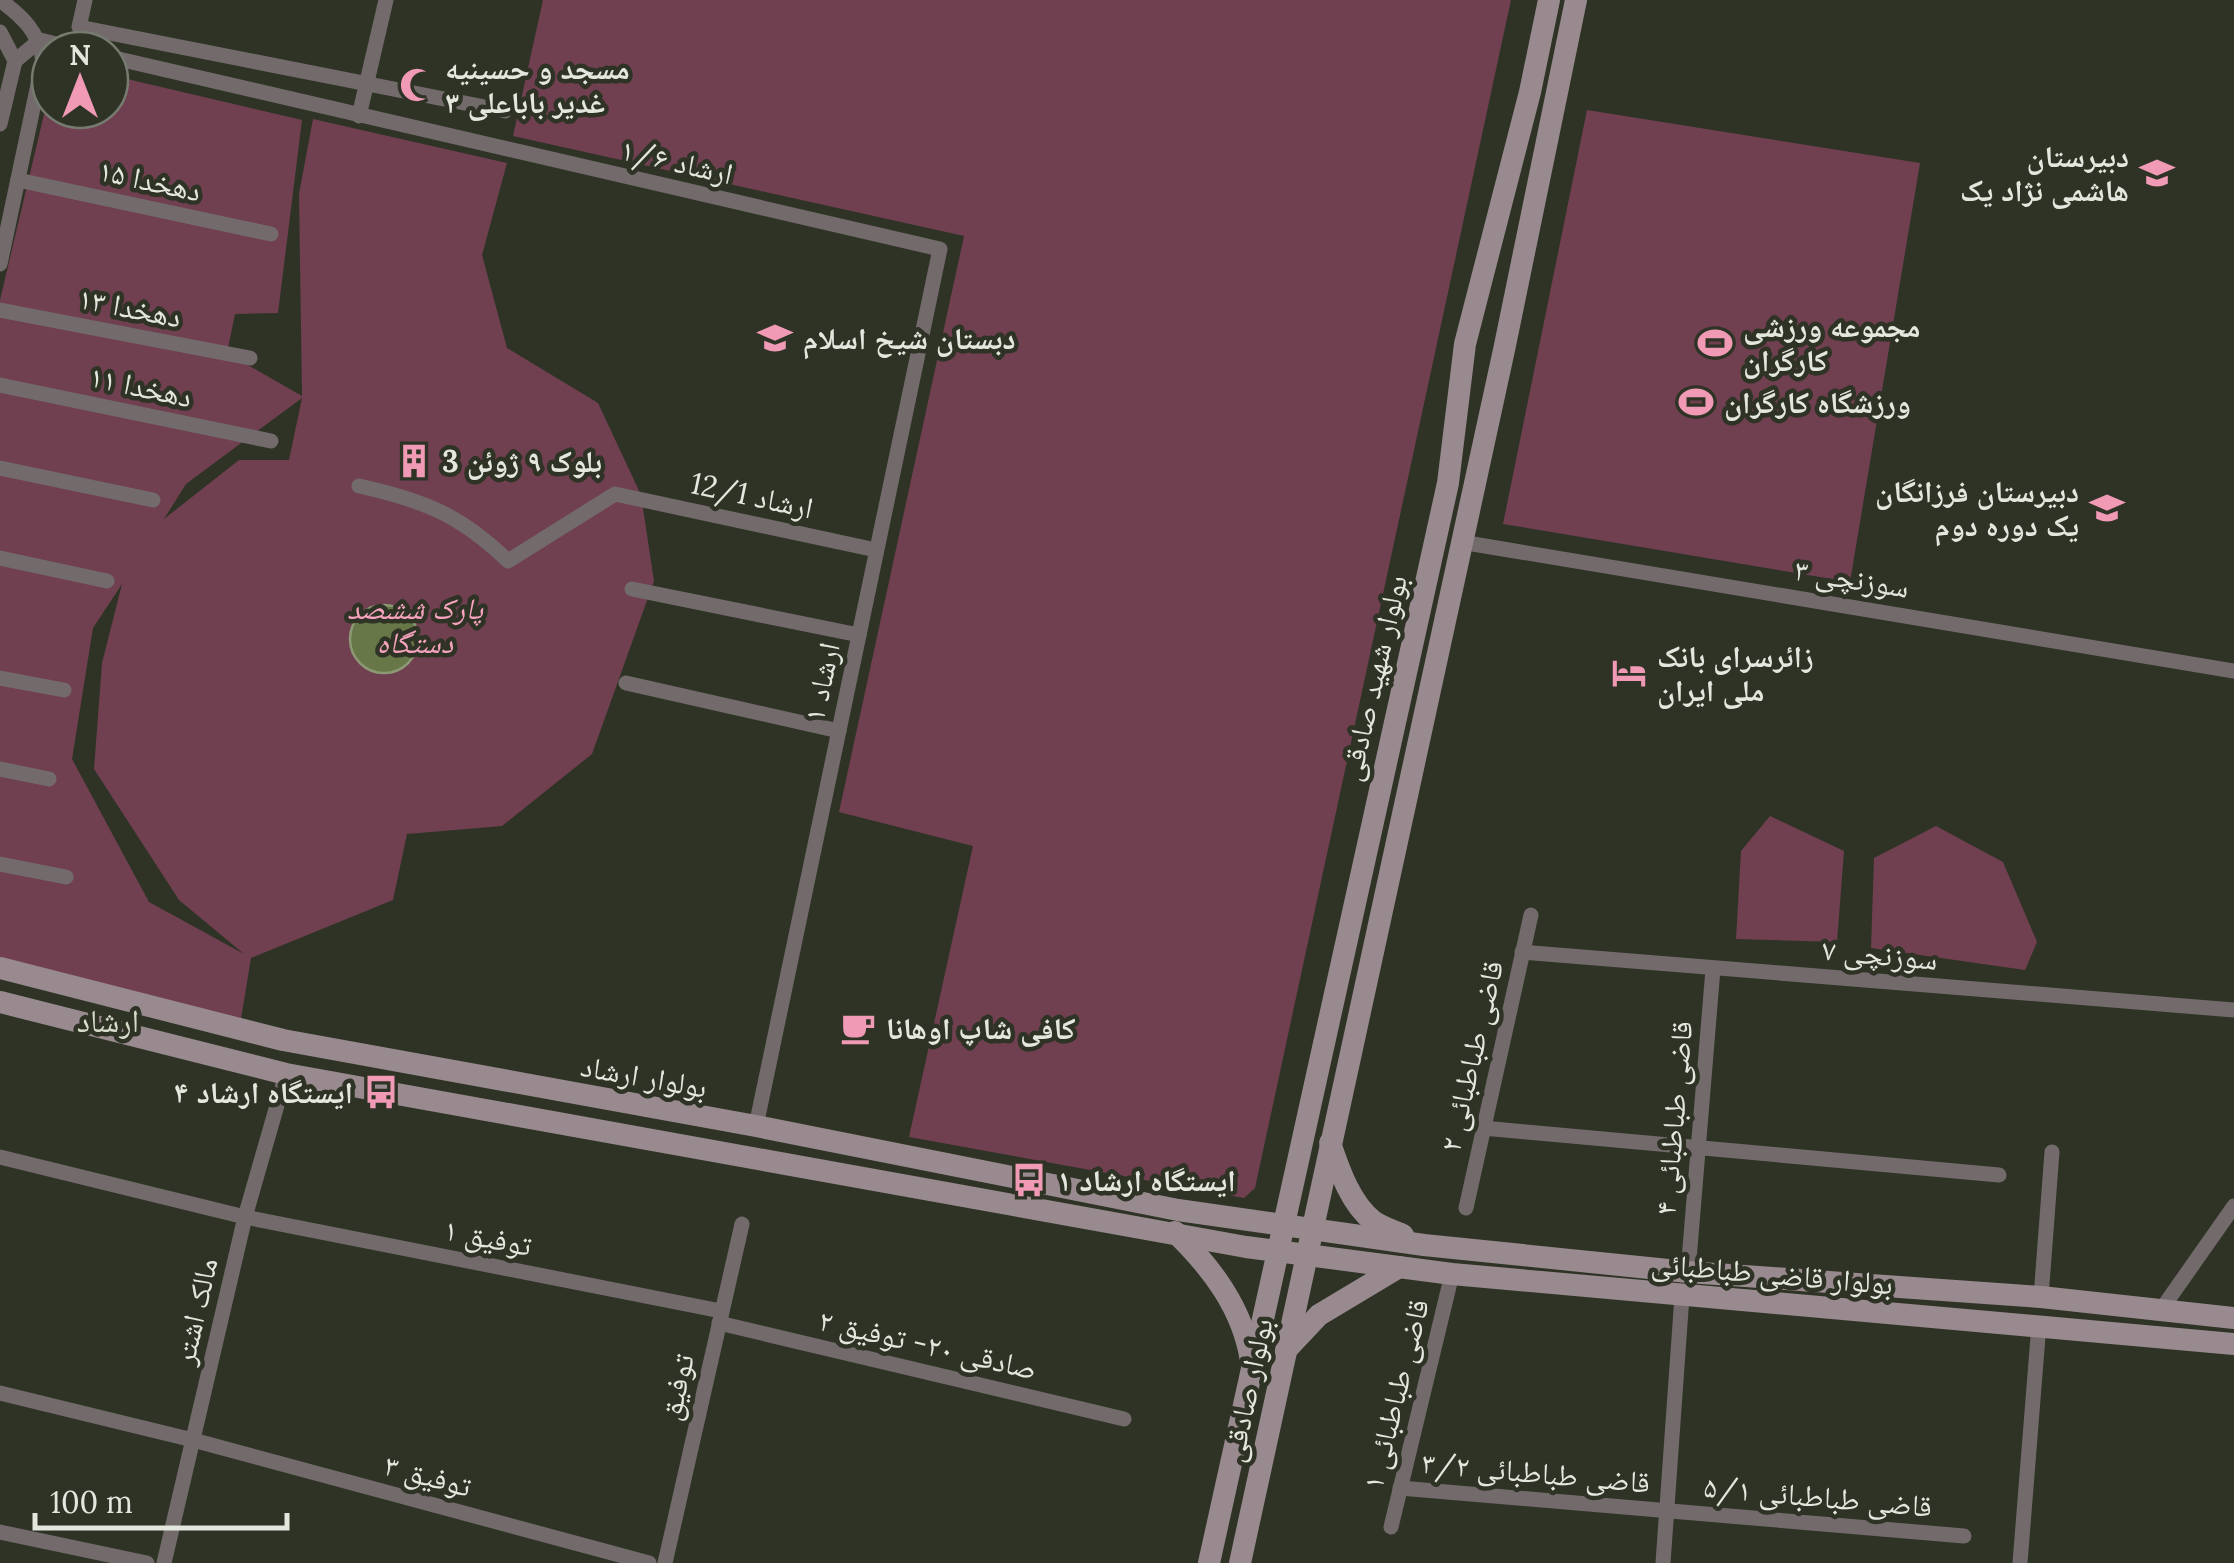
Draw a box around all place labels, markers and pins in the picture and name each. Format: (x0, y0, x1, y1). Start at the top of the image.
place label: مسجد و حسینیه غدیر باباعلی ۳ (445, 49, 630, 121)
mosque icon: مسجد و حسینیه غدیر باباعلی ۳ (398, 66, 436, 104)
place label: دبیرستان هاشمی نژاد یک (1960, 137, 2129, 209)
school or university icon: دبیرستان هاشمی نژاد یک (2138, 154, 2176, 192)
place label: مجموعه ورزشی کارگران (1743, 307, 1921, 379)
school or university icon: دبستان شیخ اسلام (756, 319, 794, 357)
place label: دبستان شیخ اسلام (803, 319, 1016, 360)
sports icon: مجموعه ورزشی کارگران (1696, 324, 1734, 362)
sports icon: ورزشگاه کارگران (1677, 383, 1715, 421)
place label: ورزشگاه کارگران (1724, 383, 1911, 421)
building icon: بلوک ۹ ژوئن 3 (395, 442, 433, 480)
place label: بلوک ۹ ژوئن 3 (442, 442, 602, 480)
place label: دبیرستان فرزانگان یک دوره دوم (1875, 472, 2079, 547)
school or university icon: دبیرستان فرزانگان یک دوره دوم (2088, 489, 2126, 527)
place label: زائرسرای بانک ملی ایران (1657, 637, 1813, 709)
hotel icon: زائرسرای بانک ملی ایران (1610, 654, 1648, 692)
cafe icon: کافی شاپ اوهانا (839, 1009, 877, 1047)
place label: کافی شاپ اوهانا (886, 1009, 1075, 1047)
place label: ایستگاه ارشاد ۴ (174, 1073, 353, 1111)
bus stop icon: ایستگاه ارشاد ۴ (362, 1073, 400, 1111)
bus stop icon: ایستگاه ارشاد ۱ (1010, 1161, 1048, 1199)
place label: ایستگاه ارشاد ۱ (1057, 1161, 1236, 1199)

